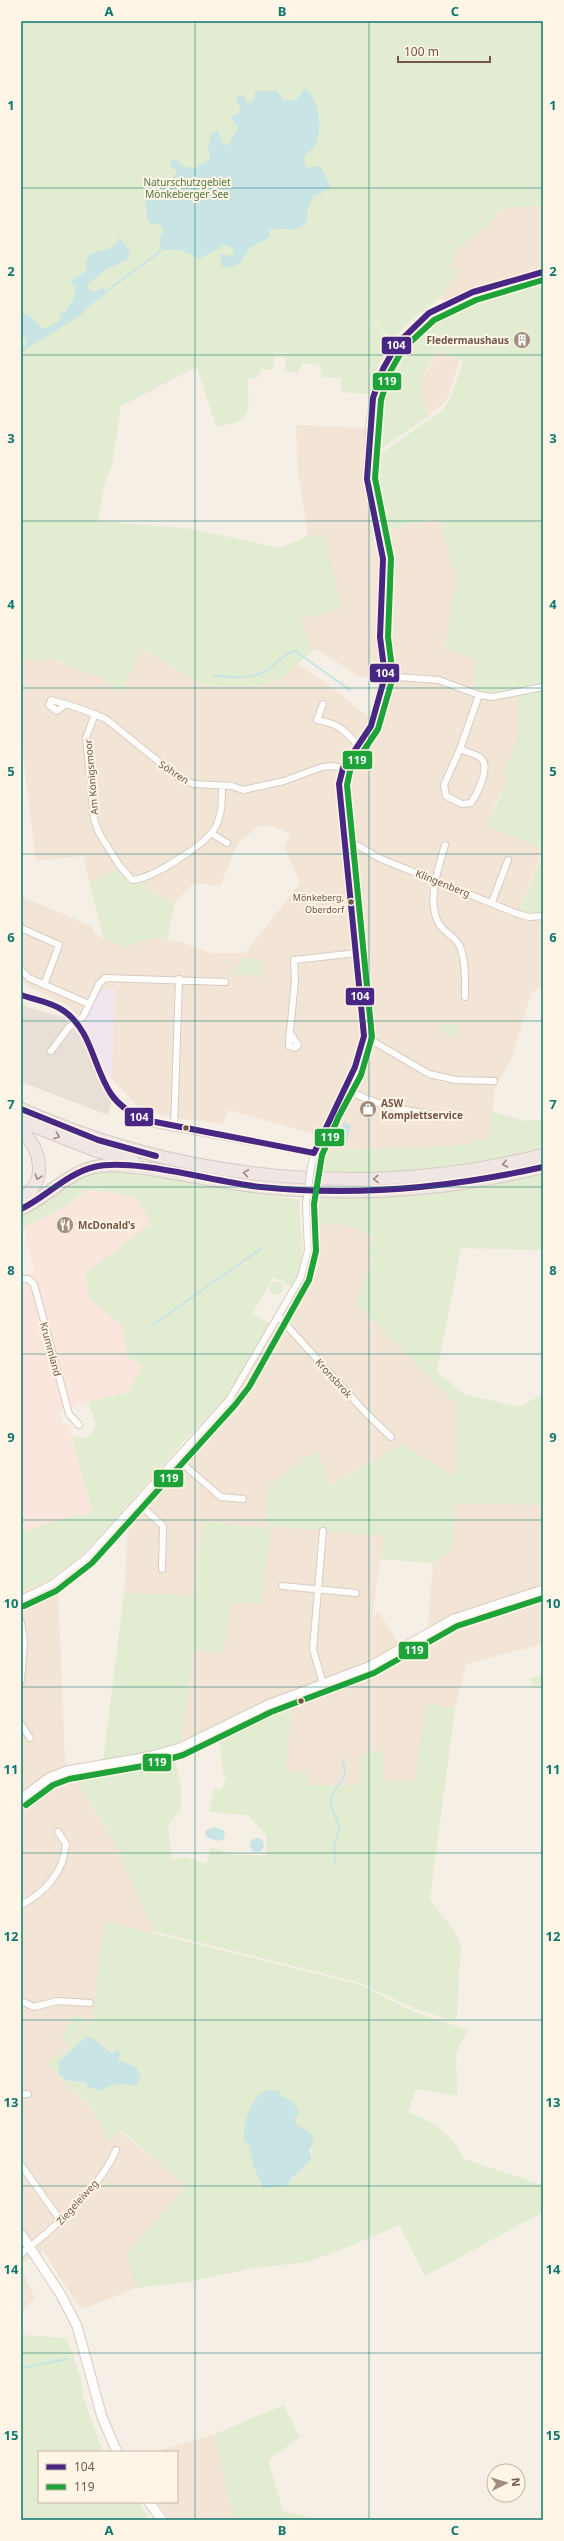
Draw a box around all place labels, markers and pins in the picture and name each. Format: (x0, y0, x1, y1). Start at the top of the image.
building icon: Fledermaushaus (512, 330, 532, 350)
place label: Fledermaushaus (427, 333, 509, 347)
place label: Mönkeberg, Oberdorf (293, 891, 345, 916)
marker: Mönkeberg, Oberdorf (346, 897, 356, 907)
place label: ASW Komplettservice (381, 1096, 463, 1122)
shop icon: ASW Komplettservice (358, 1099, 378, 1119)
unlabelled marker (181, 1123, 191, 1133)
restaurant icon: McDonald's (55, 1215, 75, 1235)
place label: McDonald's (78, 1218, 135, 1232)
unlabelled marker (296, 1696, 306, 1706)

